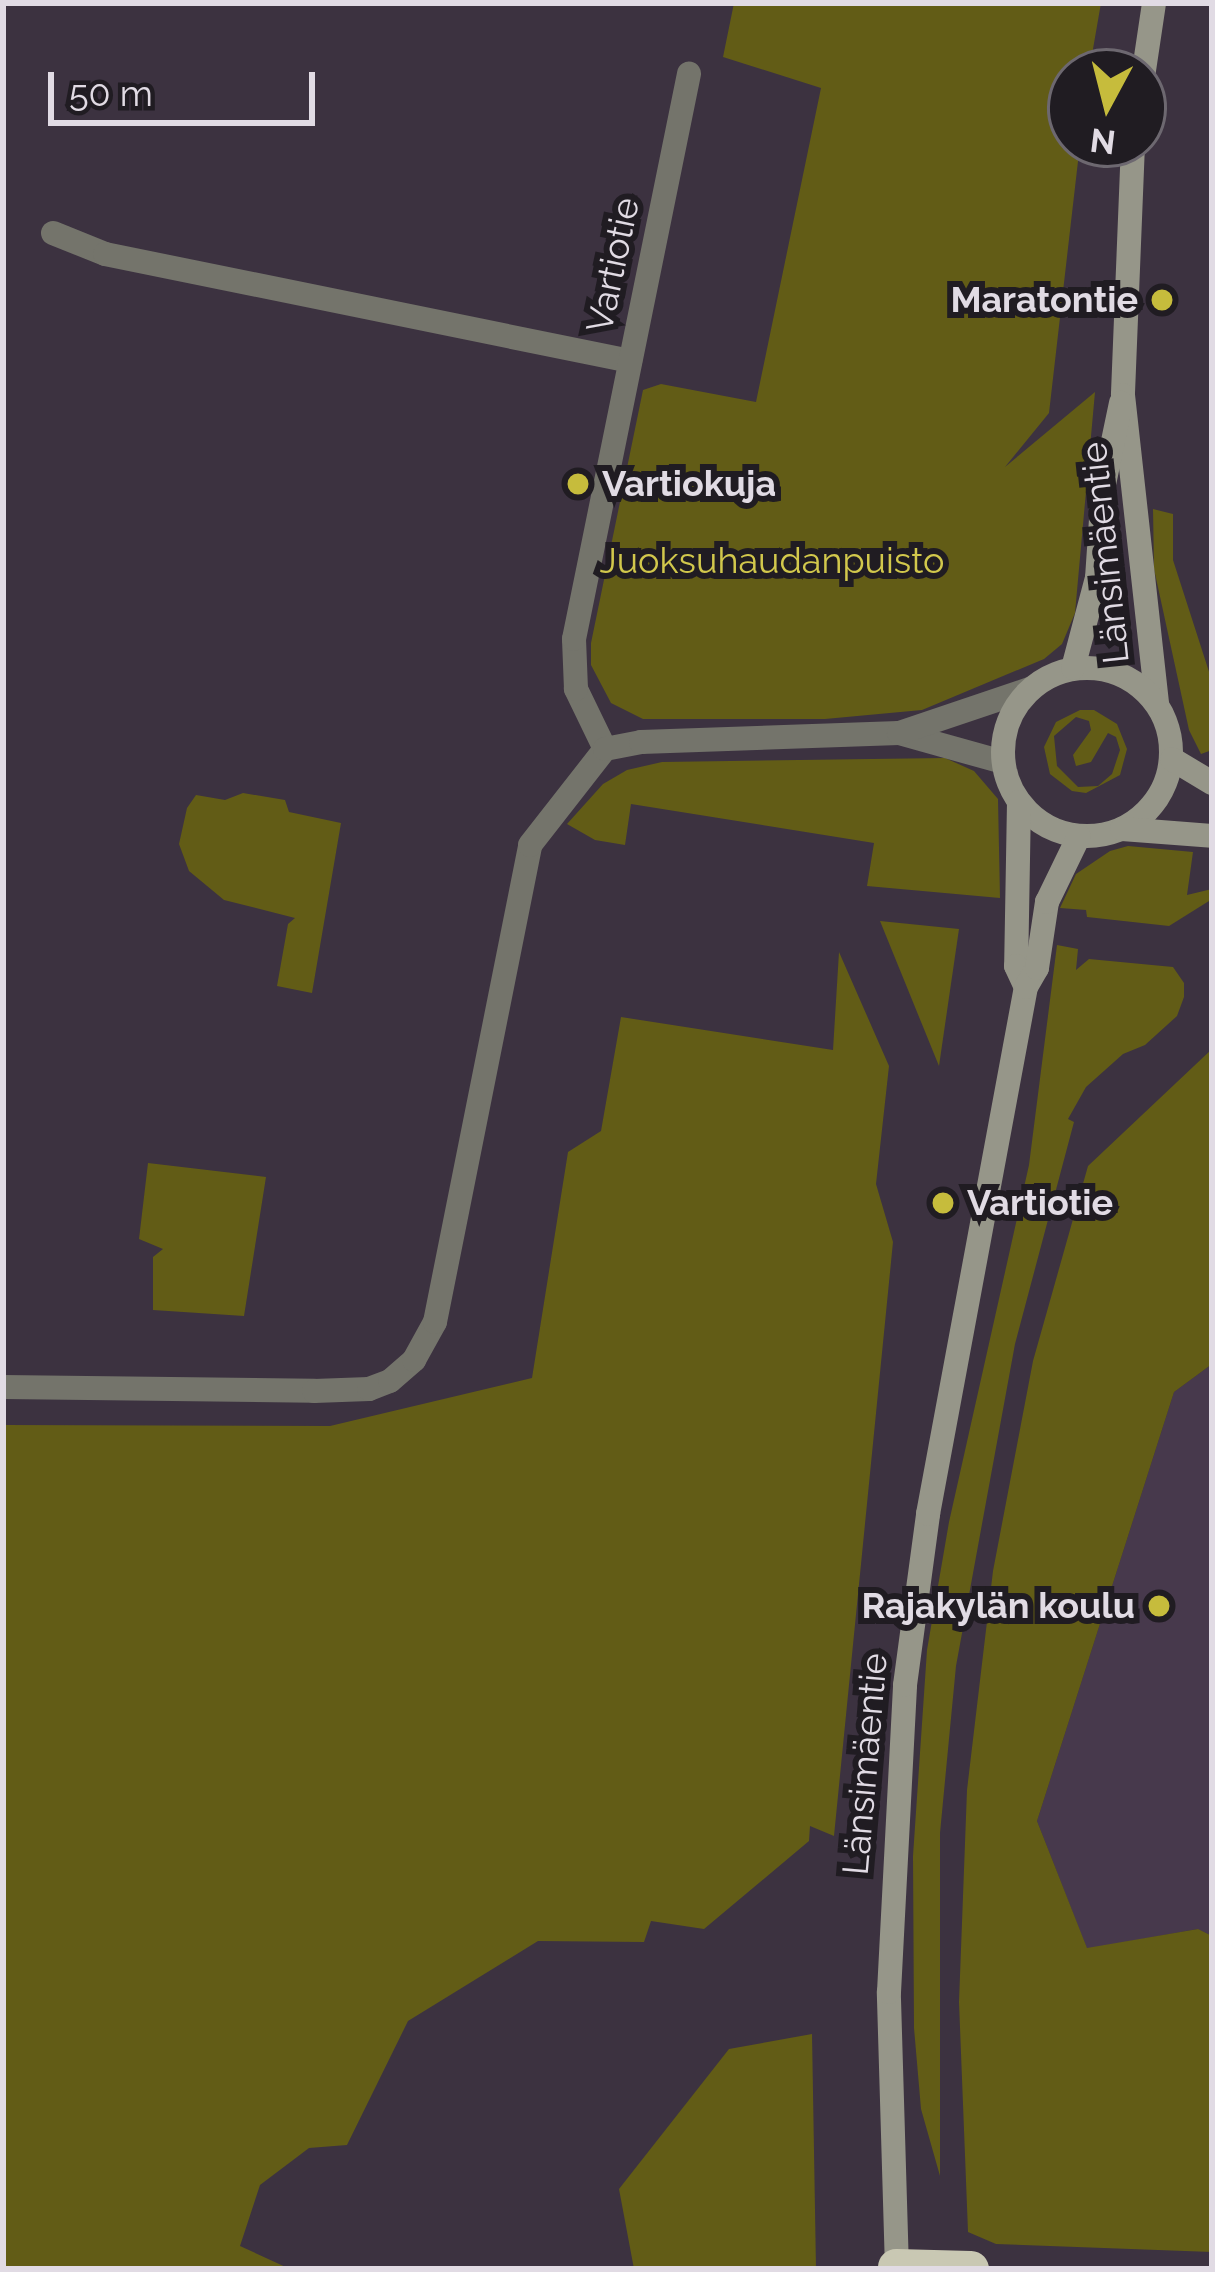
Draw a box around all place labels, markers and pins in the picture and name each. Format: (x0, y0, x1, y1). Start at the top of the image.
place label: Maratontie (950, 278, 1138, 322)
marker: Maratontie (1149, 287, 1175, 313)
place label: Vartiokuja (602, 462, 776, 506)
marker: Vartiokuja (565, 471, 591, 497)
place label: Vartiotie (967, 1181, 1113, 1225)
marker: Vartiotie (930, 1190, 956, 1216)
place label: Rajakylän koulu (861, 1584, 1135, 1628)
marker: Rajakylän koulu (1146, 1593, 1172, 1619)

